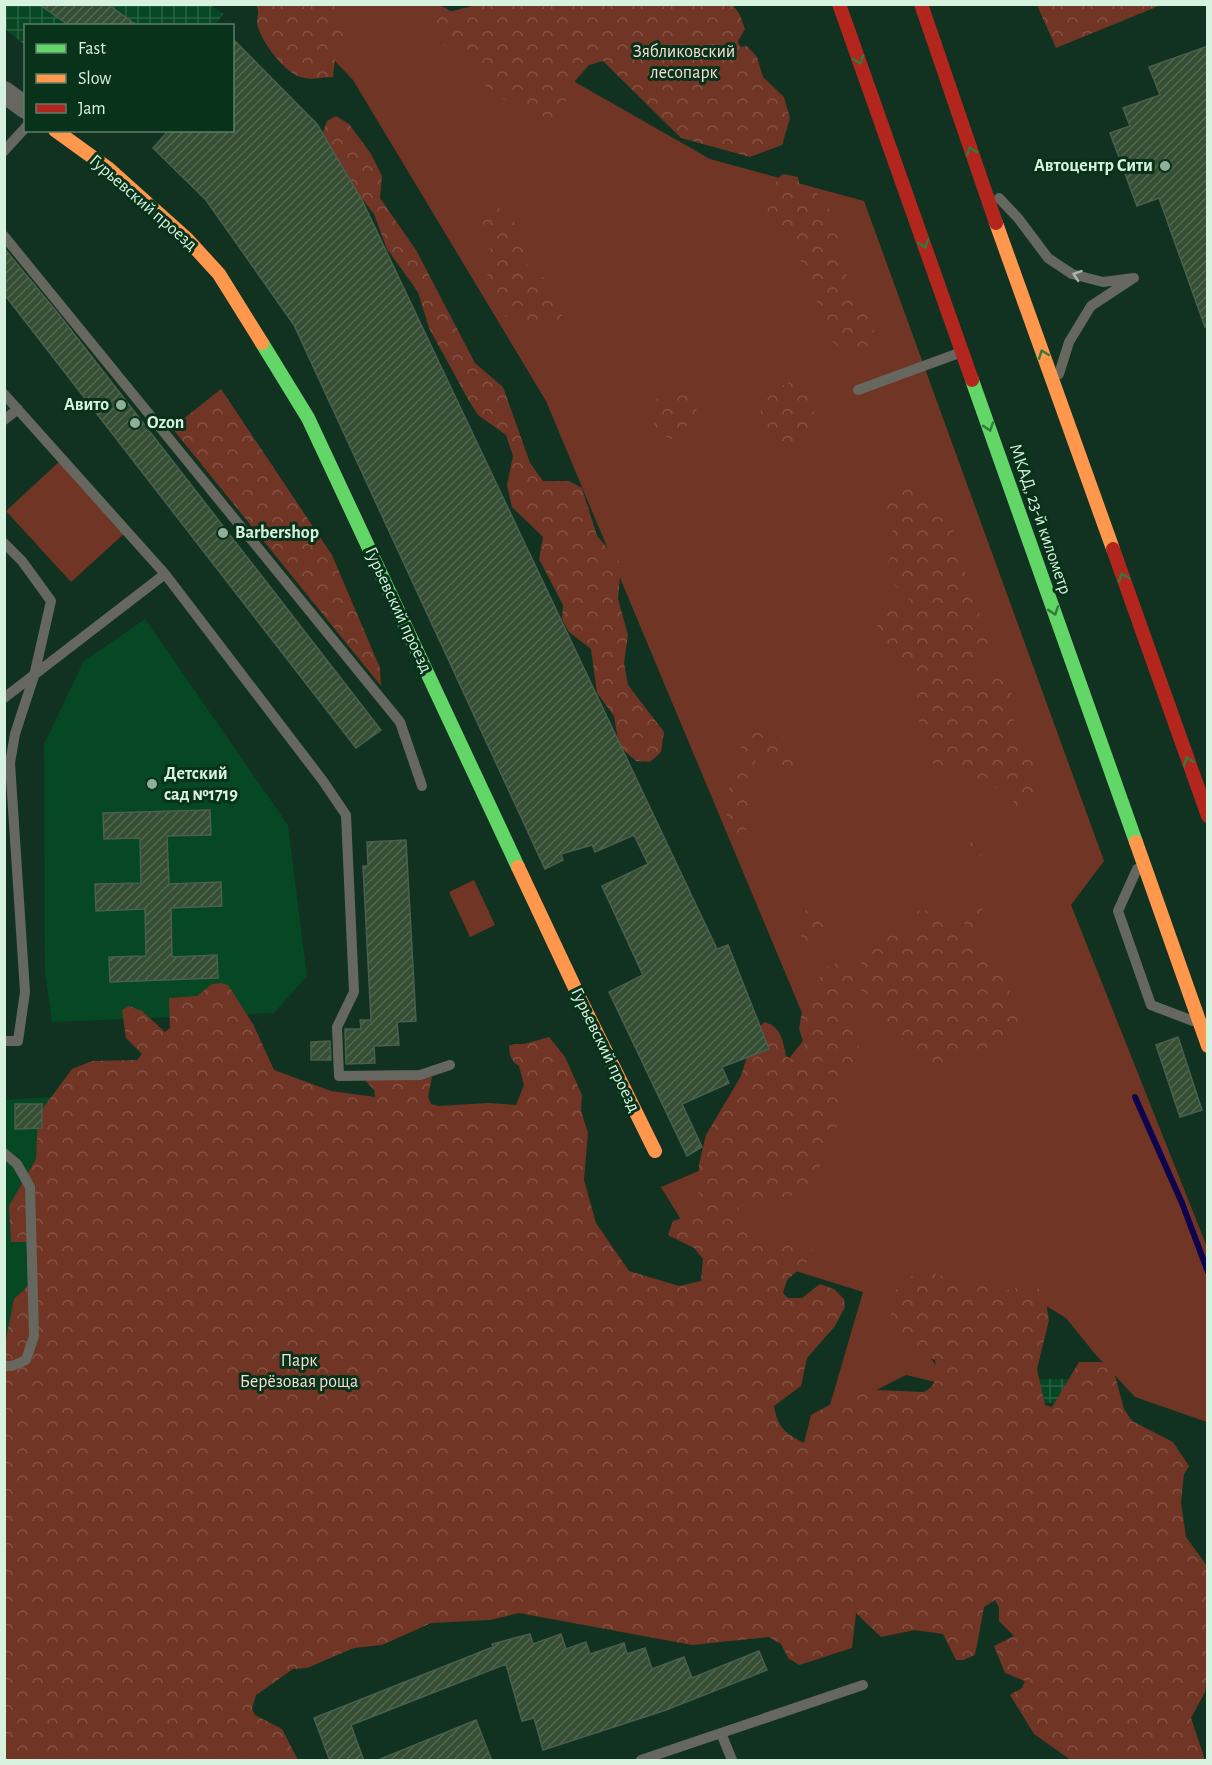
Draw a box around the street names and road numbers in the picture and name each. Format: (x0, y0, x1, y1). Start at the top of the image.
street label: Гурьевский проезд (86, 152, 200, 254)
street label: МКАД, 23-й километр (1006, 441, 1074, 597)
street label: Гурьевский проезд (361, 544, 435, 676)
street label: Гурьевский проезд (567, 985, 643, 1115)

